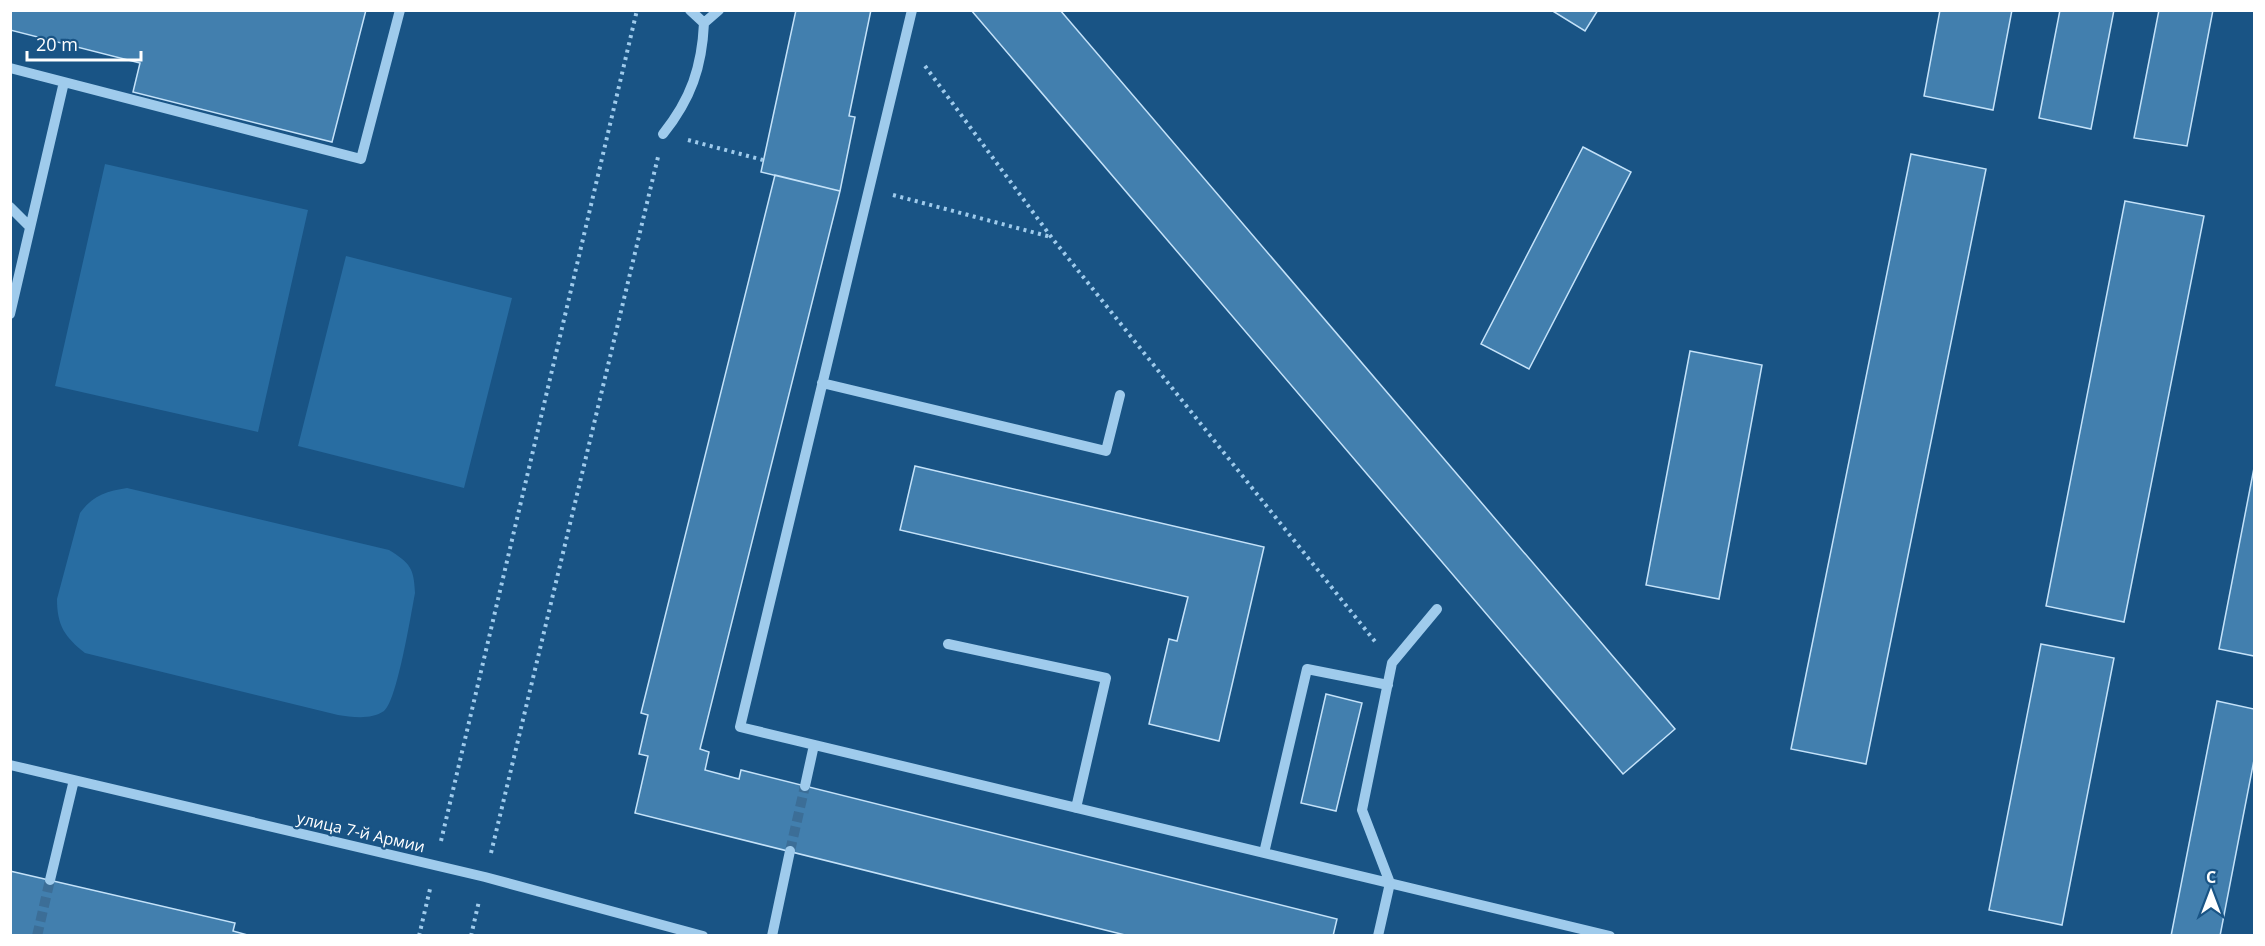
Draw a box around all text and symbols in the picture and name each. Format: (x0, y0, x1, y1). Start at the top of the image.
scale bar (27, 24, 141, 62)
text: 20 m (36, 32, 78, 56)
street label: улица 7-й Армии (295, 807, 427, 857)
north arrow (2181, 862, 2241, 922)
text: С (2206, 866, 2216, 888)

